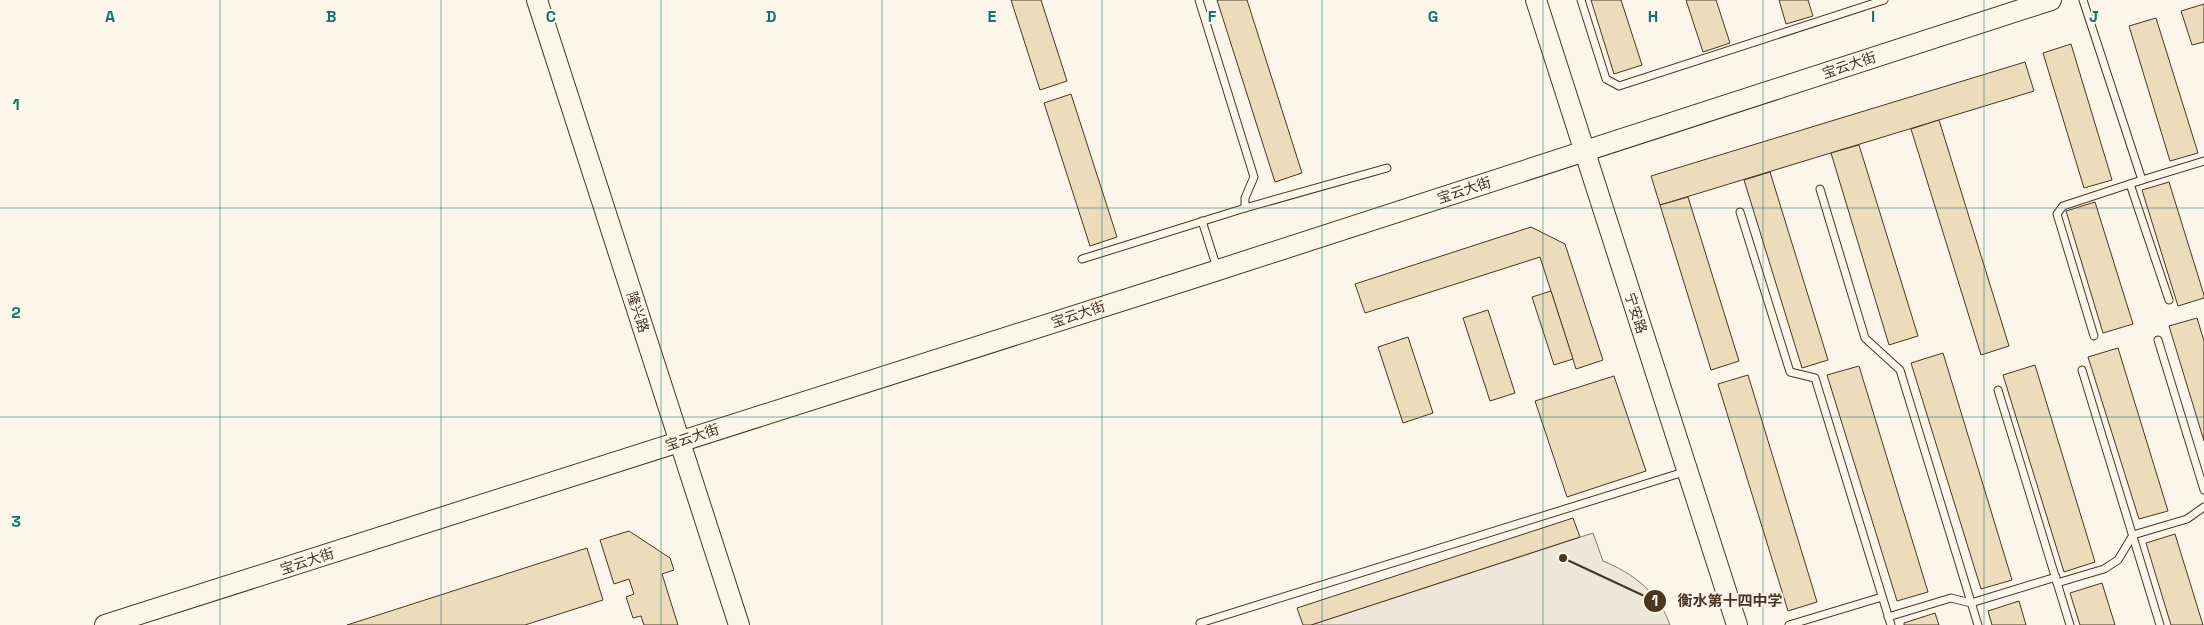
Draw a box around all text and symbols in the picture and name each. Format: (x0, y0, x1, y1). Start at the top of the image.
text: A (105, 6, 115, 27)
text: B (326, 6, 336, 27)
text: C (546, 6, 556, 27)
text: D (766, 6, 776, 27)
text: E (988, 6, 997, 27)
text: F (1208, 6, 1217, 27)
text: G (1428, 6, 1438, 27)
text: H (1648, 6, 1658, 27)
text: I (1871, 6, 1875, 27)
text: J (2089, 6, 2099, 27)
street label: 宝云大街 (1820, 48, 1878, 82)
text: 1 (12, 94, 20, 115)
street label: 宝云大街 (1435, 173, 1493, 207)
street label: 隆兴路 (623, 289, 653, 335)
street label: 宁安路 (1621, 290, 1651, 336)
street label: 宝云大街 (1049, 297, 1107, 331)
text: 2 (11, 302, 21, 323)
street label: 宝云大街 (663, 420, 721, 454)
text: 3 (11, 511, 21, 532)
street label: 宝云大街 (278, 544, 336, 578)
callout: 衡水第十四中学 (1643, 586, 1793, 616)
text: 1 (1652, 591, 1658, 610)
text: 衡水第十四中学 (1677, 591, 1783, 610)

